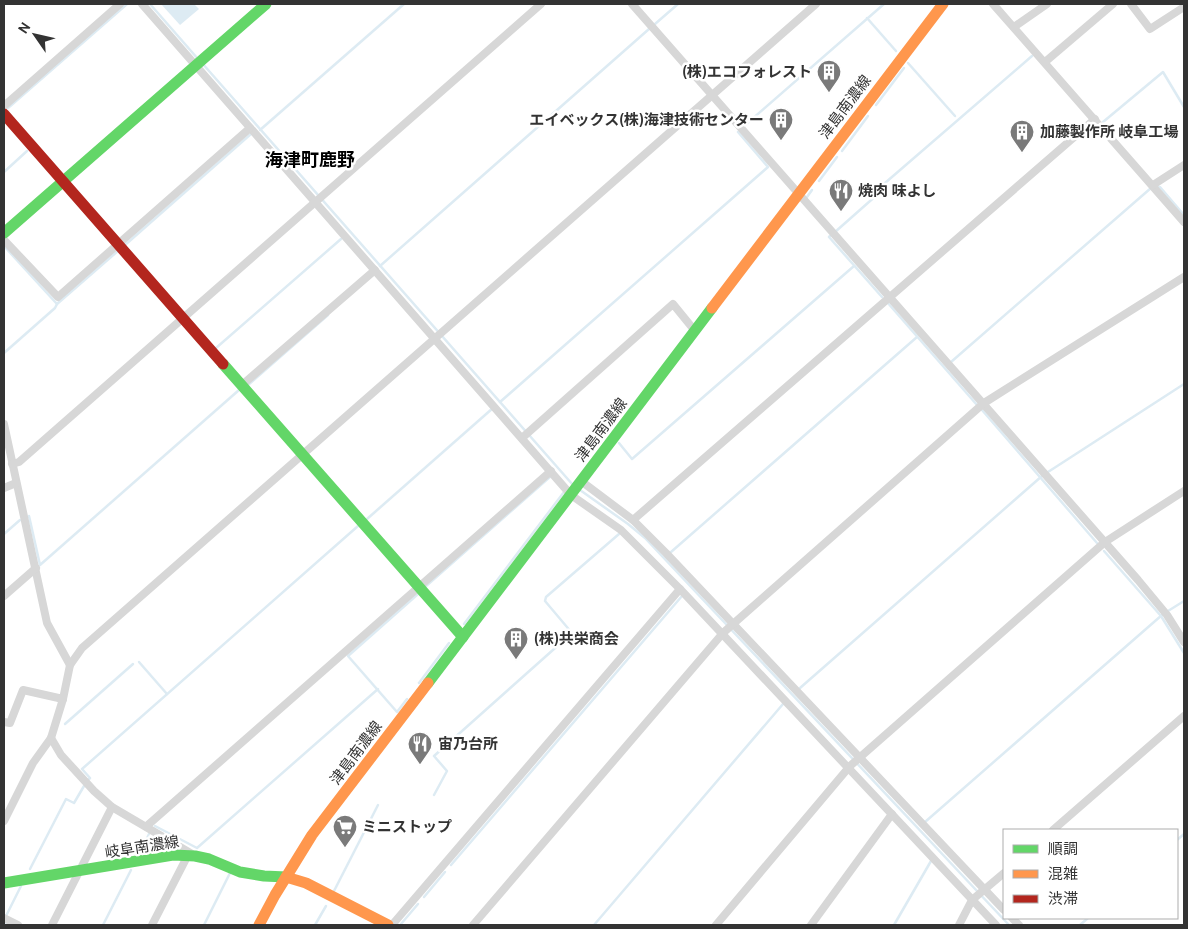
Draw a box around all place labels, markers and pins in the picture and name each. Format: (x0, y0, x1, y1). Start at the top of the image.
building icon: (株)エコフォレスト (816, 59, 842, 93)
place label: (株)エコフォレスト (682, 63, 812, 81)
building icon: エイベックス(株)海津技術センター (768, 107, 794, 141)
place label: エイベックス(株)海津技術センター (530, 111, 764, 129)
building icon: 加藤製作所 岐阜工場 (1009, 119, 1035, 153)
place label: 加藤製作所 岐阜工場 (1040, 123, 1178, 141)
restaurant icon: 焼肉 味よし (828, 178, 854, 212)
place label: 焼肉 味よし (858, 182, 936, 200)
building icon: (株)共栄商会 (503, 626, 529, 660)
place label: (株)共栄商会 (534, 630, 619, 648)
restaurant icon: 宙乃台所 (407, 731, 433, 765)
place label: 宙乃台所 (438, 735, 498, 753)
supermarket icon: ミニストップ (332, 814, 358, 848)
place label: ミニストップ (362, 818, 452, 836)

